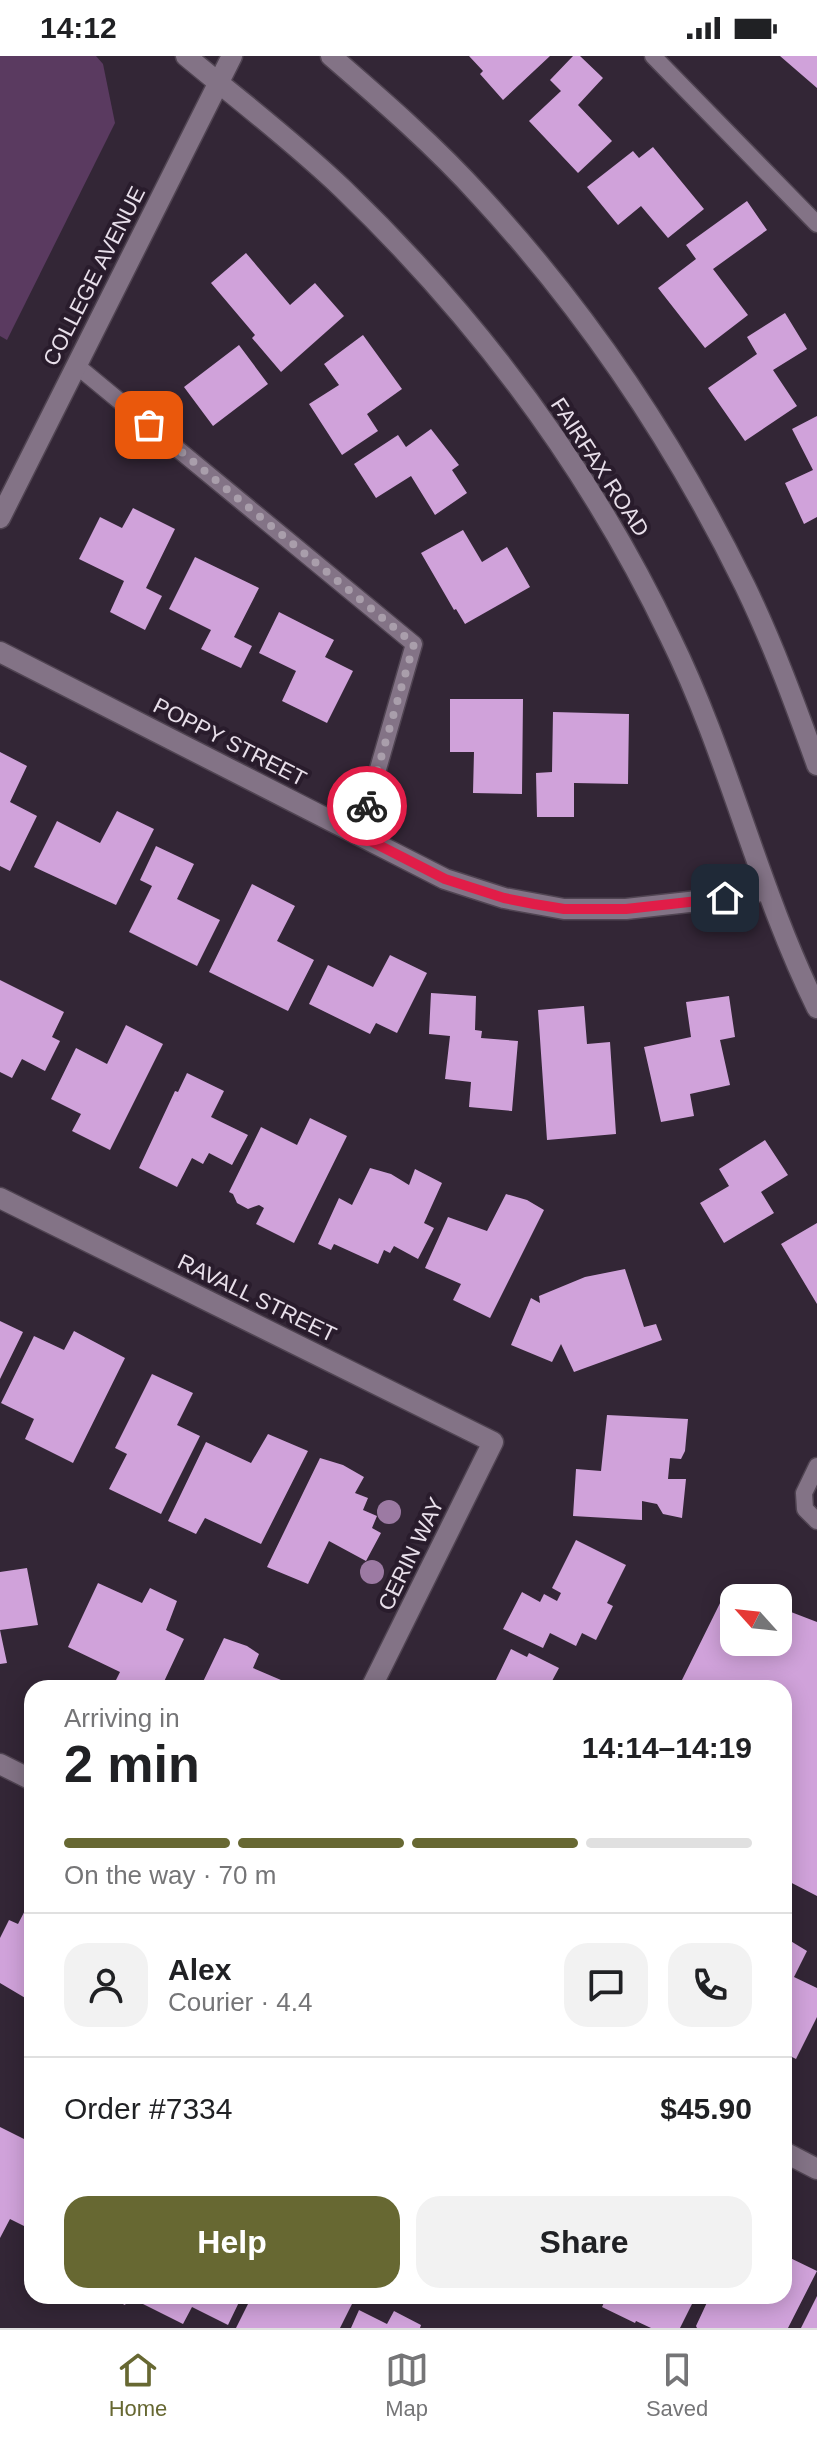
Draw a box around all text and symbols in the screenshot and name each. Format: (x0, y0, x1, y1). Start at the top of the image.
text: 14:12 (40, 11, 117, 44)
street label: COLLEGE AVENUE (38, 182, 150, 370)
pin (115, 391, 183, 459)
street label: FAIRFAX ROAD (546, 393, 654, 541)
icon: bag (127, 403, 171, 447)
street label: POPPY STREET (149, 693, 311, 791)
courier (327, 766, 407, 846)
icon: bike (345, 784, 389, 828)
pin (691, 864, 759, 932)
icon: home (703, 876, 747, 920)
street label: RAVALL STREET (174, 1249, 340, 1347)
street label: CERIN WAY (373, 1493, 449, 1614)
north arrow (720, 1584, 792, 1656)
map controls (720, 1584, 792, 1656)
text: Arriving in (64, 1703, 180, 1733)
text: 14:14–14:19 (582, 1731, 752, 1764)
text: 2 min (64, 1735, 200, 1793)
text: On the way · 70 m (64, 1860, 276, 1890)
button: person (64, 1943, 148, 2027)
button: chat (564, 1943, 648, 2027)
button: phone (668, 1943, 752, 2027)
text: Alex (168, 1953, 231, 1986)
text: Courier · 4.4 (168, 1987, 313, 2017)
text: Order #7334 (64, 2092, 232, 2125)
text: $45.90 (660, 2092, 752, 2125)
button: Help (64, 2196, 400, 2288)
button: Share (416, 2196, 752, 2288)
tab: Home (109, 2348, 167, 2422)
tab: Map (385, 2348, 429, 2422)
tab: Saved (646, 2348, 708, 2422)

